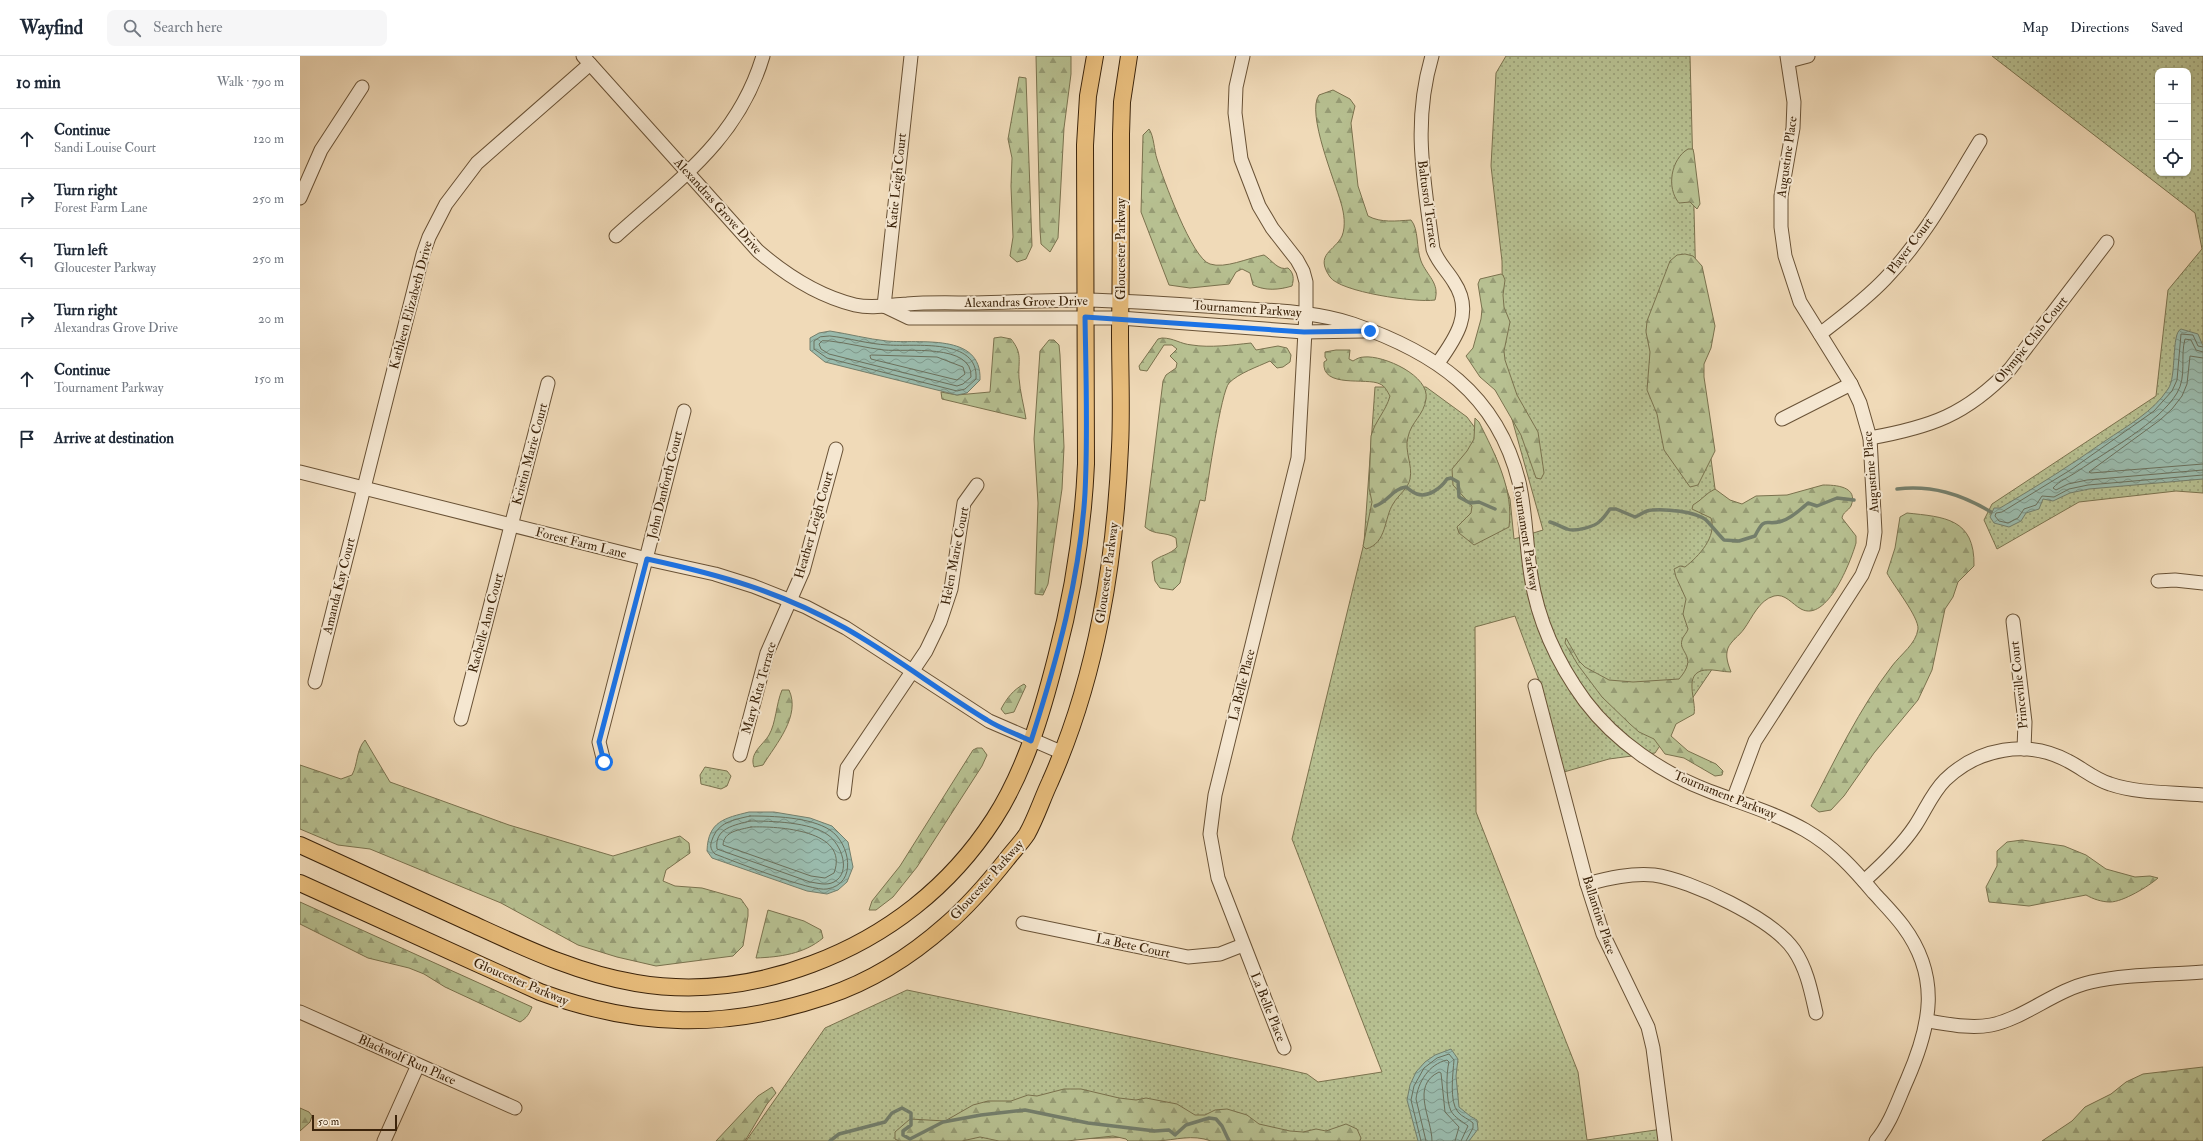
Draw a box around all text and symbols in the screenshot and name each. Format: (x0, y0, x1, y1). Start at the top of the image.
search box (107, 10, 387, 46)
text: Wayfind (20, 16, 83, 40)
icon: search (121, 17, 143, 39)
text: Search here (153, 18, 223, 37)
text: Map (2022, 19, 2048, 36)
text: Directions (2070, 19, 2129, 36)
text: Saved (2151, 19, 2183, 36)
map controls (2155, 68, 2191, 176)
button: + (2155, 68, 2191, 104)
text: 10 min (16, 72, 61, 93)
text: Walk · 790 m (217, 74, 284, 90)
button: − (2155, 104, 2191, 140)
street label: Augustine Place (1773, 115, 1801, 200)
text: Continue (54, 121, 110, 140)
icon: ahead (16, 128, 38, 150)
text: 120 m (253, 131, 284, 147)
street label: Katie Leigh Court (884, 132, 910, 230)
text: Sandi Louise Court (54, 140, 156, 156)
button: locate (2155, 140, 2191, 176)
street label: Alexandras Grove Drive (670, 154, 766, 258)
street label: Baltusrol Terrace (1414, 159, 1442, 250)
text: Turn right (54, 181, 117, 200)
icon: right (16, 188, 38, 210)
text: 250 m (252, 191, 284, 207)
street label: Gloucester Parkway (1113, 198, 1130, 300)
text: Forest Farm Lane (54, 200, 147, 216)
street label: Player Court (1884, 215, 1937, 278)
street label: Kathleen Elizabeth Drive (386, 239, 436, 371)
text: Turn left (54, 241, 108, 260)
icon: left (16, 248, 38, 270)
text: 250 m (252, 251, 284, 267)
text: Gloucester Parkway (54, 260, 156, 276)
street label: Alexandras Grove Drive (963, 293, 1089, 311)
street label: Olympic Club Court (1991, 293, 2072, 387)
street label: Tournament Parkway (1192, 297, 1302, 322)
text: Turn right (54, 301, 117, 320)
icon: right (16, 308, 38, 330)
text: 20 m (258, 311, 284, 327)
text: Alexandras Grove Drive (54, 320, 178, 336)
route end (1361, 322, 1379, 340)
text: Continue (54, 361, 110, 380)
icon: ahead (16, 368, 38, 390)
text: 150 m (254, 371, 284, 387)
text: Tournament Parkway (54, 380, 163, 396)
street label: Kristin Marie Court (509, 401, 551, 507)
icon: arrive (16, 428, 38, 450)
text: Arrive at destination (54, 429, 174, 448)
street label: John Danforth Court (644, 429, 686, 542)
street label: Augustine Place (1859, 430, 1883, 515)
street label: Heather Leigh Court (791, 469, 837, 581)
street label: Tournament Parkway (1509, 482, 1542, 593)
street label: Helen Marie Court (938, 505, 972, 607)
street label: Gloucester Parkway (1092, 521, 1123, 625)
street label: Forest Farm Lane (534, 524, 629, 562)
street label: Amanda Kay Court (319, 536, 360, 637)
street label: Rachelle Ann Court (465, 571, 507, 675)
street label: Mary Rita Terrace (738, 639, 781, 736)
street label: Princeville Court (2006, 640, 2032, 730)
street label: La Belle Place (1225, 647, 1259, 722)
route start (595, 753, 613, 771)
street label: Tournament Parkway (1671, 767, 1779, 824)
street label: Gloucester Parkway (947, 837, 1028, 924)
street label: Ballantine Place (1579, 874, 1619, 957)
street label: La Bete Court (1094, 930, 1172, 962)
street label: Gloucester Parkway (471, 955, 571, 1010)
street label: La Belle Place (1247, 970, 1289, 1044)
street label: Blackwolf Run Place (356, 1031, 459, 1089)
scale bar (312, 1113, 397, 1132)
text: 50 m (318, 1115, 339, 1128)

